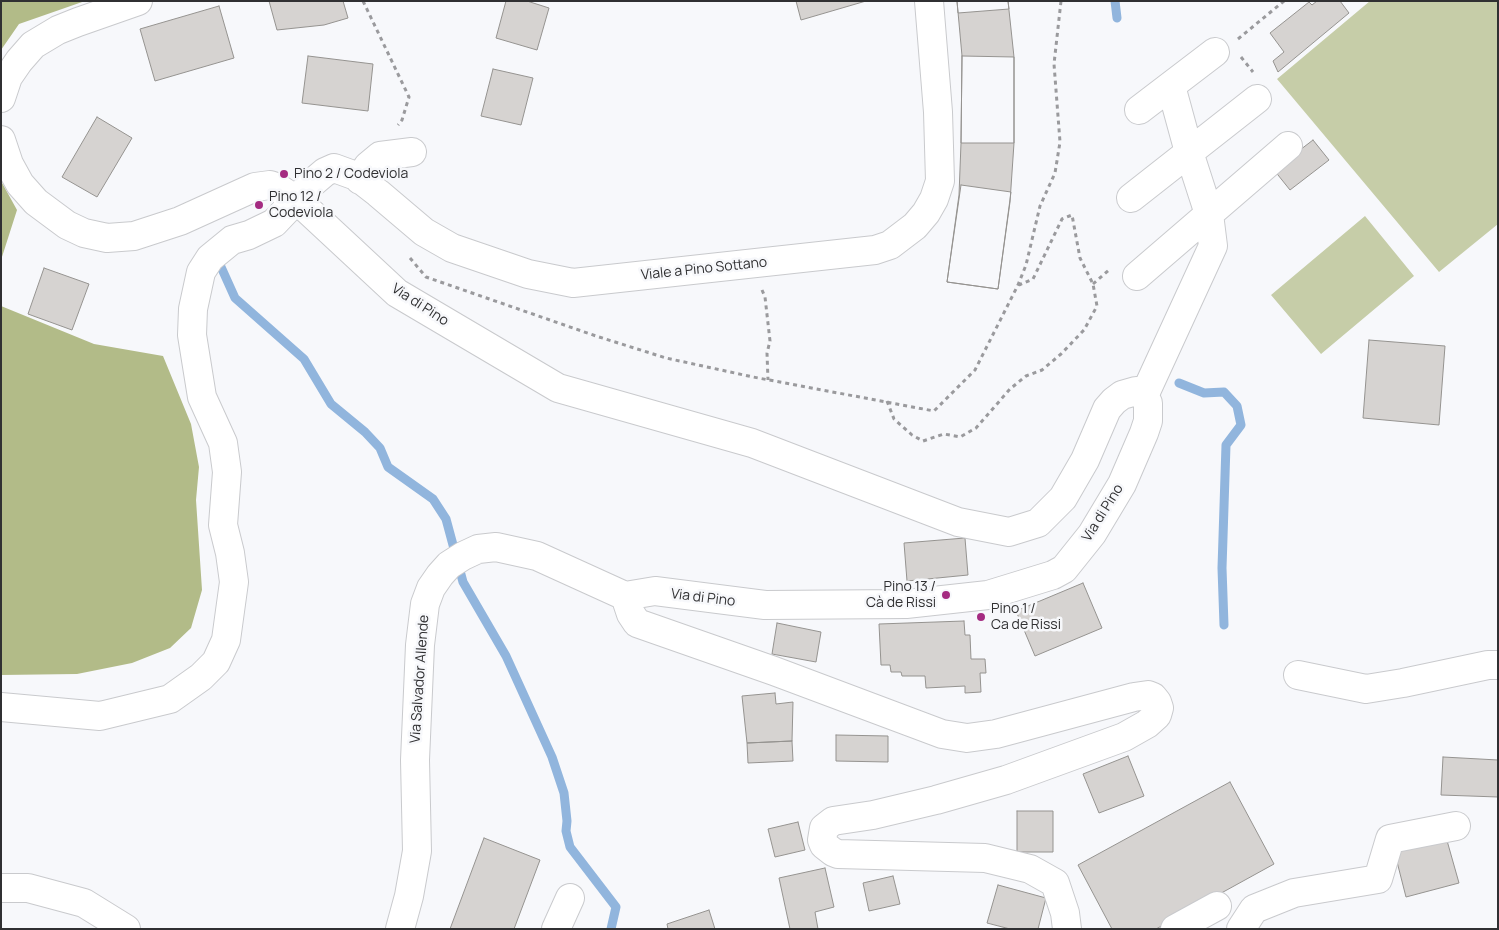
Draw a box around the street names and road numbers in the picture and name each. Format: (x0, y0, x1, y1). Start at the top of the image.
street label: Viale a Pino Sottano (640, 254, 768, 284)
street label: Via di Pino (388, 280, 452, 330)
street label: Via di Pino (1079, 481, 1127, 545)
street label: Via di Pino (670, 586, 736, 610)
street label: Via Salvador Allende (407, 614, 433, 744)

